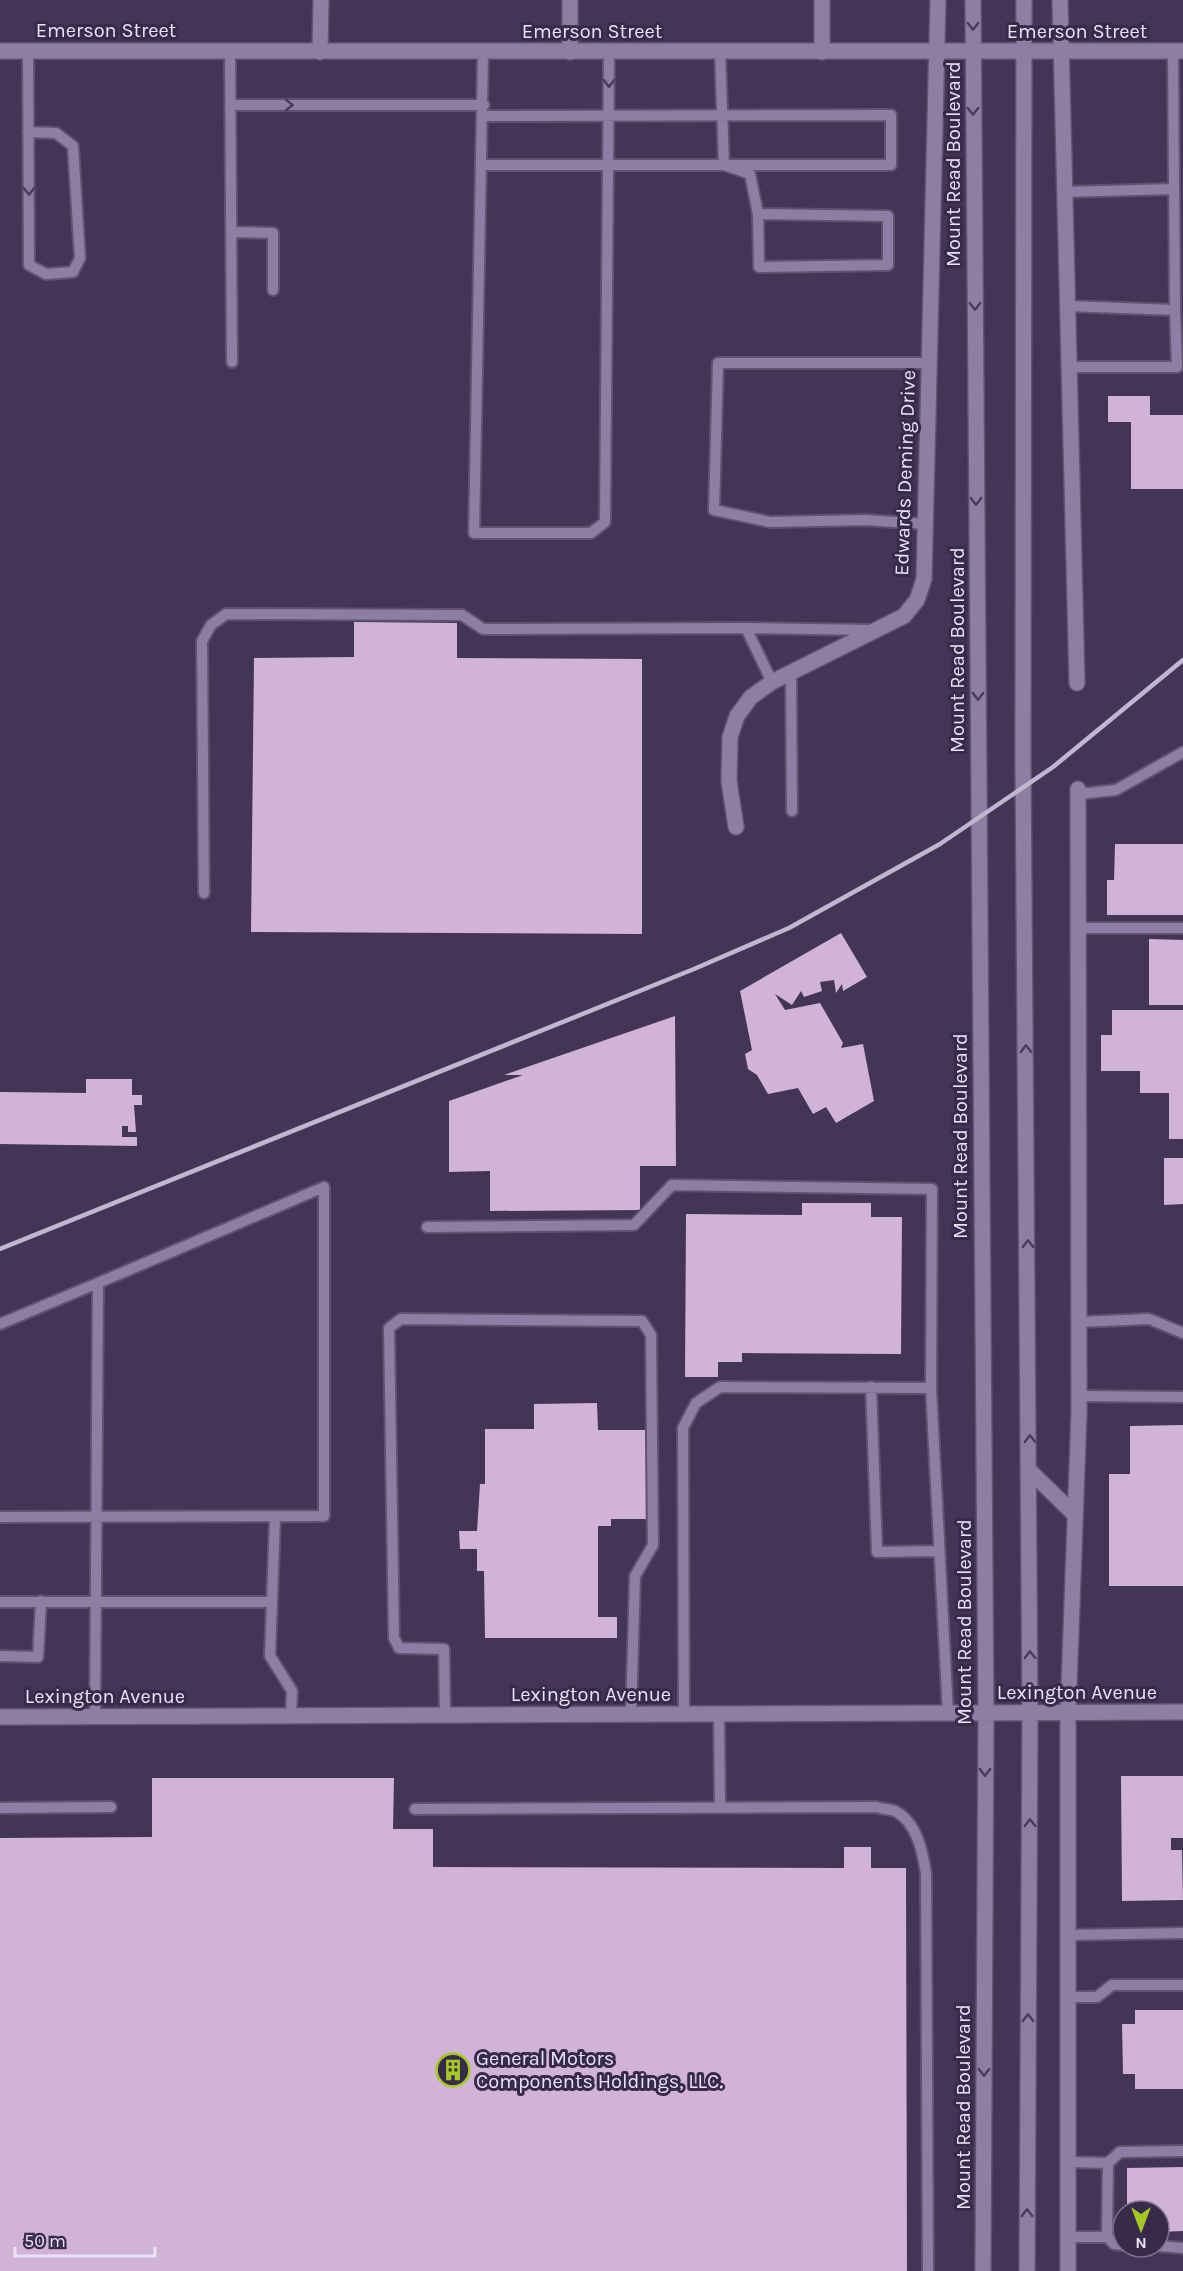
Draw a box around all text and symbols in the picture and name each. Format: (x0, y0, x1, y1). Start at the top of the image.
street label: Emerson Street (36, 19, 177, 42)
street label: Emerson Street (522, 20, 663, 43)
street label: Emerson Street (1007, 20, 1148, 43)
one-way arrow (967, 22, 979, 31)
street label: Mount Read Boulevard (942, 61, 965, 267)
one-way arrow (603, 79, 615, 88)
one-way arrow (284, 99, 293, 111)
one-way arrow (967, 106, 979, 115)
one-way arrow (23, 186, 35, 195)
one-way arrow (969, 301, 981, 310)
street label: Edwards Deming Drive (890, 370, 920, 576)
one-way arrow (970, 496, 983, 505)
street label: Mount Read Boulevard (946, 547, 969, 753)
one-way arrow (972, 691, 984, 700)
street label: Mount Read Boulevard (949, 1033, 972, 1239)
one-way arrow (1020, 1045, 1032, 1054)
one-way arrow (1022, 1239, 1034, 1248)
one-way arrow (1023, 1434, 1036, 1443)
street label: Mount Read Boulevard (953, 1519, 976, 1725)
one-way arrow (1024, 1650, 1036, 1659)
street label: Lexington Avenue (997, 1681, 1157, 1704)
street label: Lexington Avenue (511, 1683, 671, 1706)
street label: Lexington Avenue (25, 1685, 185, 1708)
one-way arrow (979, 1768, 991, 1777)
one-way arrow (1024, 1818, 1036, 1827)
street label: Mount Read Boulevard (952, 2004, 975, 2210)
one-way arrow (1022, 2013, 1034, 2022)
place label: General Motors Components Holdings, LLC. (476, 2047, 723, 2093)
building icon: General Motors Components Holdings, LLC. (435, 2052, 471, 2088)
one-way arrow (978, 2068, 990, 2077)
north arrow (1111, 2199, 1171, 2259)
one-way arrow (1021, 2208, 1033, 2217)
scale bar (15, 2220, 154, 2258)
text: 50 m (24, 2230, 66, 2252)
text: N (1135, 2234, 1147, 2253)

